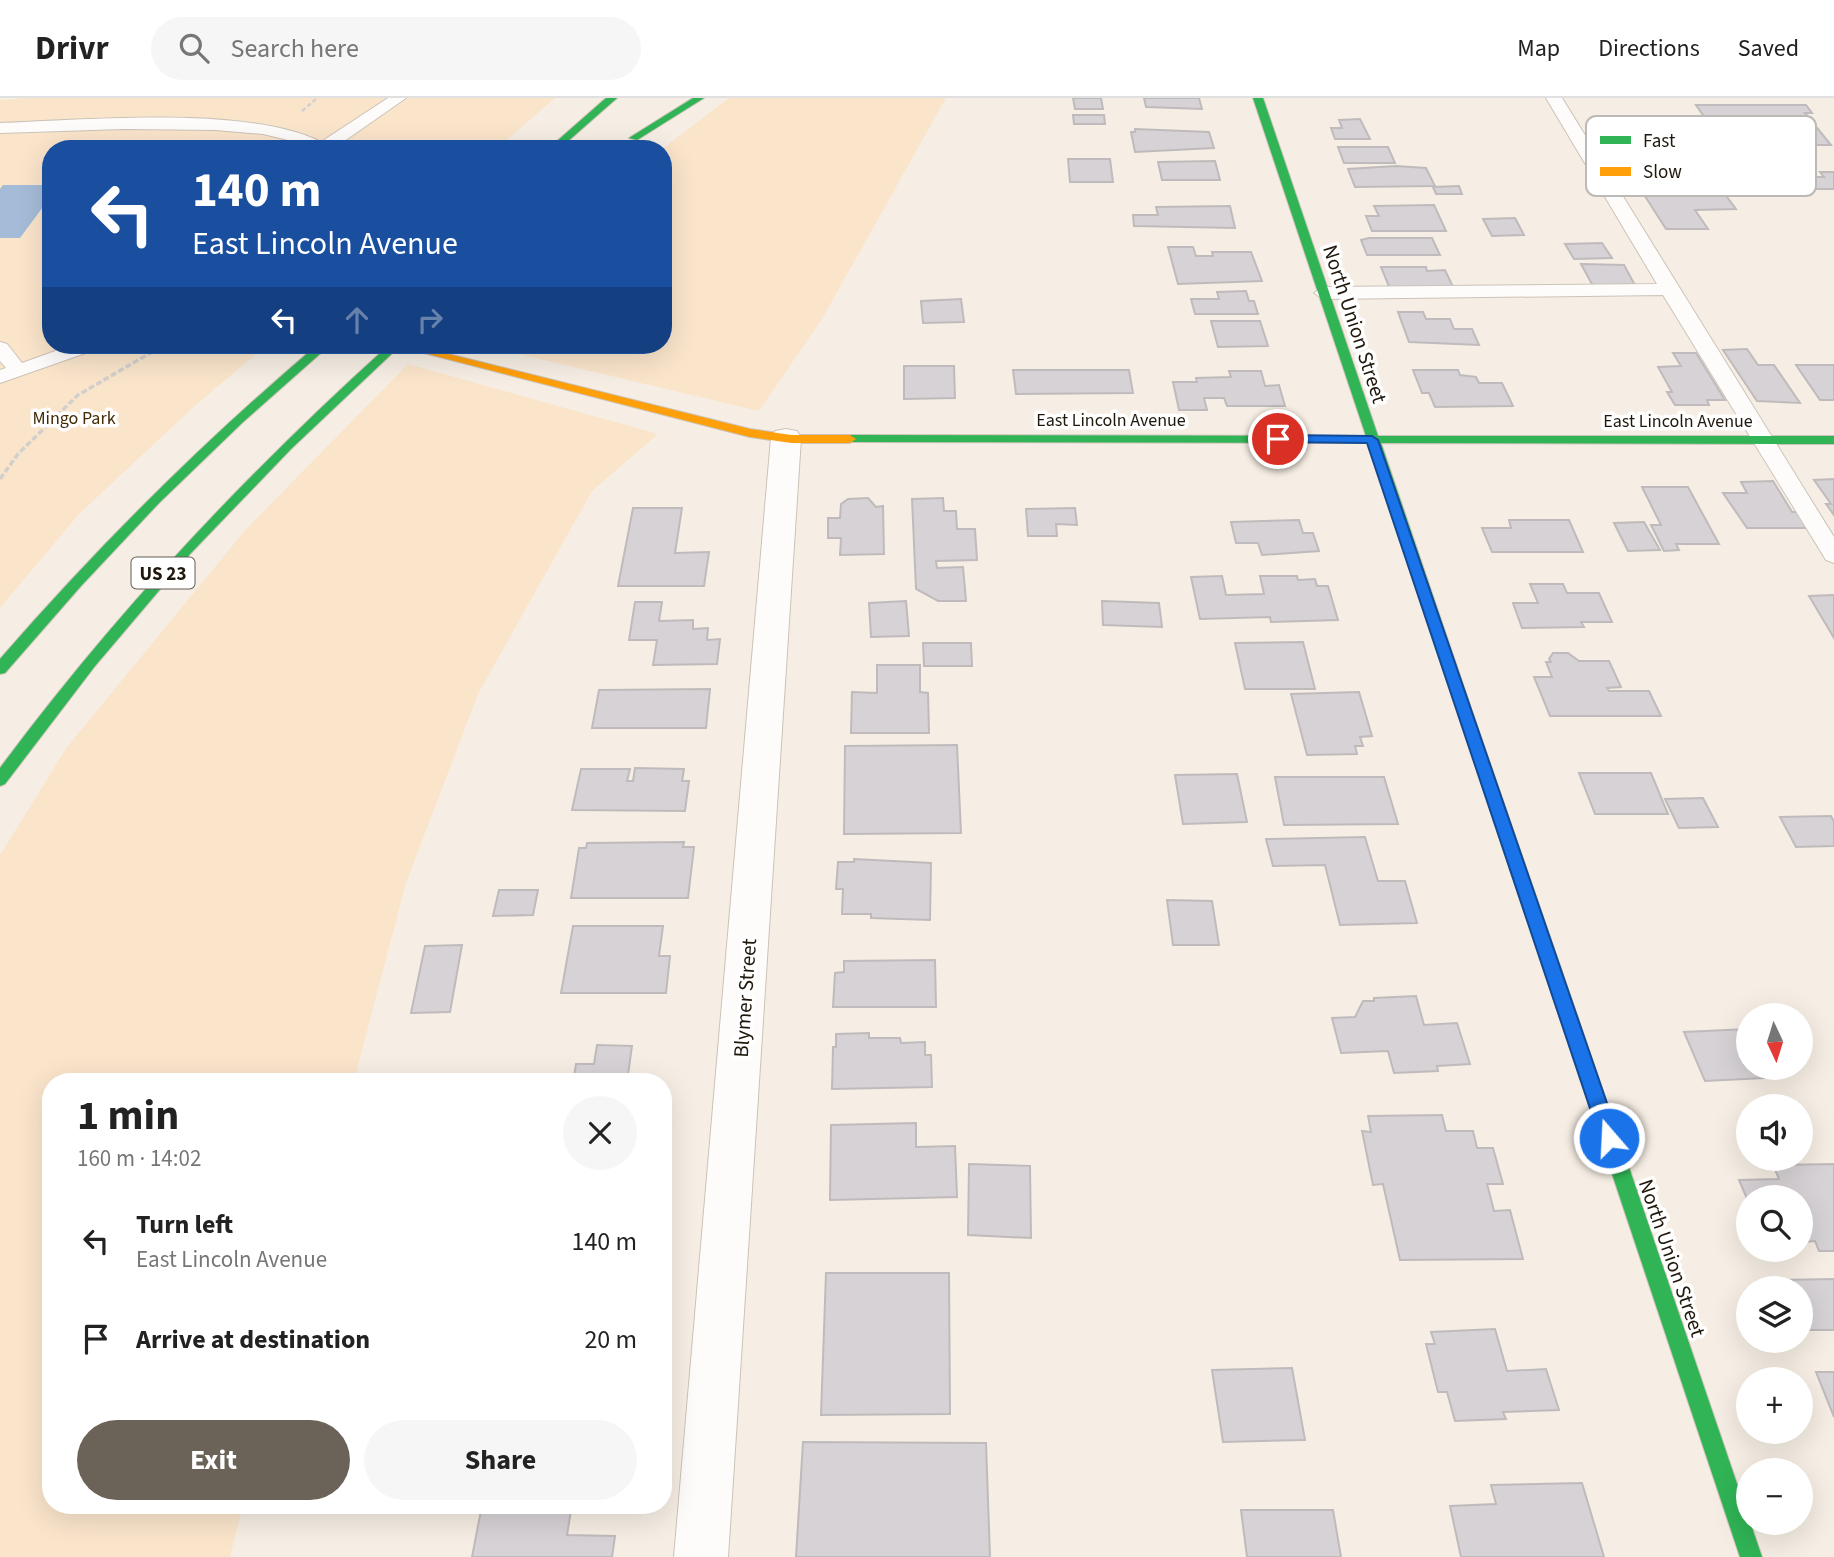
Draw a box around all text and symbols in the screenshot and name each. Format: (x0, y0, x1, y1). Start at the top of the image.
search box (151, 17, 641, 80)
text: Drivr (35, 25, 109, 72)
icon: search (175, 29, 213, 67)
text: Search here (231, 30, 359, 67)
text: Map (1517, 31, 1560, 66)
text: Directions (1598, 31, 1700, 66)
text: Saved (1738, 31, 1799, 66)
legend (1586, 116, 1816, 196)
text: Fast (1643, 128, 1676, 155)
text: 140 m (192, 156, 321, 226)
text: Slow (1643, 159, 1682, 186)
icon: left (77, 168, 168, 259)
text: East Lincoln Avenue (192, 221, 458, 267)
street label: North Union Street (1315, 241, 1395, 407)
icon: left (265, 301, 303, 339)
icon: ahead (338, 301, 376, 339)
icon: right (411, 301, 449, 339)
park label: Mingo Park (32, 406, 116, 431)
street label: East Lincoln Avenue (1036, 408, 1186, 433)
pin (1248, 409, 1308, 469)
street label: East Lincoln Avenue (1603, 409, 1753, 434)
icon: arrive (1259, 420, 1297, 458)
road number: US 23 (132, 558, 194, 588)
street label: Blymer Street (726, 937, 764, 1059)
north arrow (1736, 1003, 1813, 1080)
map controls (1736, 1003, 1813, 1535)
text: 1 min (77, 1086, 179, 1146)
button: sound (1736, 1094, 1813, 1171)
button: close (563, 1096, 637, 1170)
position arrow (1572, 1101, 1646, 1175)
text: 160 m · 14:02 (77, 1142, 201, 1175)
street label: North Union Street (1631, 1175, 1713, 1341)
button: search (1736, 1185, 1813, 1262)
text: Turn left (136, 1206, 233, 1243)
icon: left (77, 1222, 115, 1260)
text: 140 m (571, 1223, 637, 1260)
text: East Lincoln Avenue (136, 1243, 327, 1276)
button: layers (1736, 1276, 1813, 1353)
icon: arrive (77, 1320, 115, 1358)
text: Arrive at destination (136, 1321, 370, 1358)
text: 20 m (584, 1321, 637, 1358)
button: + (1736, 1367, 1813, 1444)
button: Exit (77, 1420, 350, 1500)
button: Share (364, 1420, 637, 1500)
button: − (1736, 1458, 1813, 1535)

